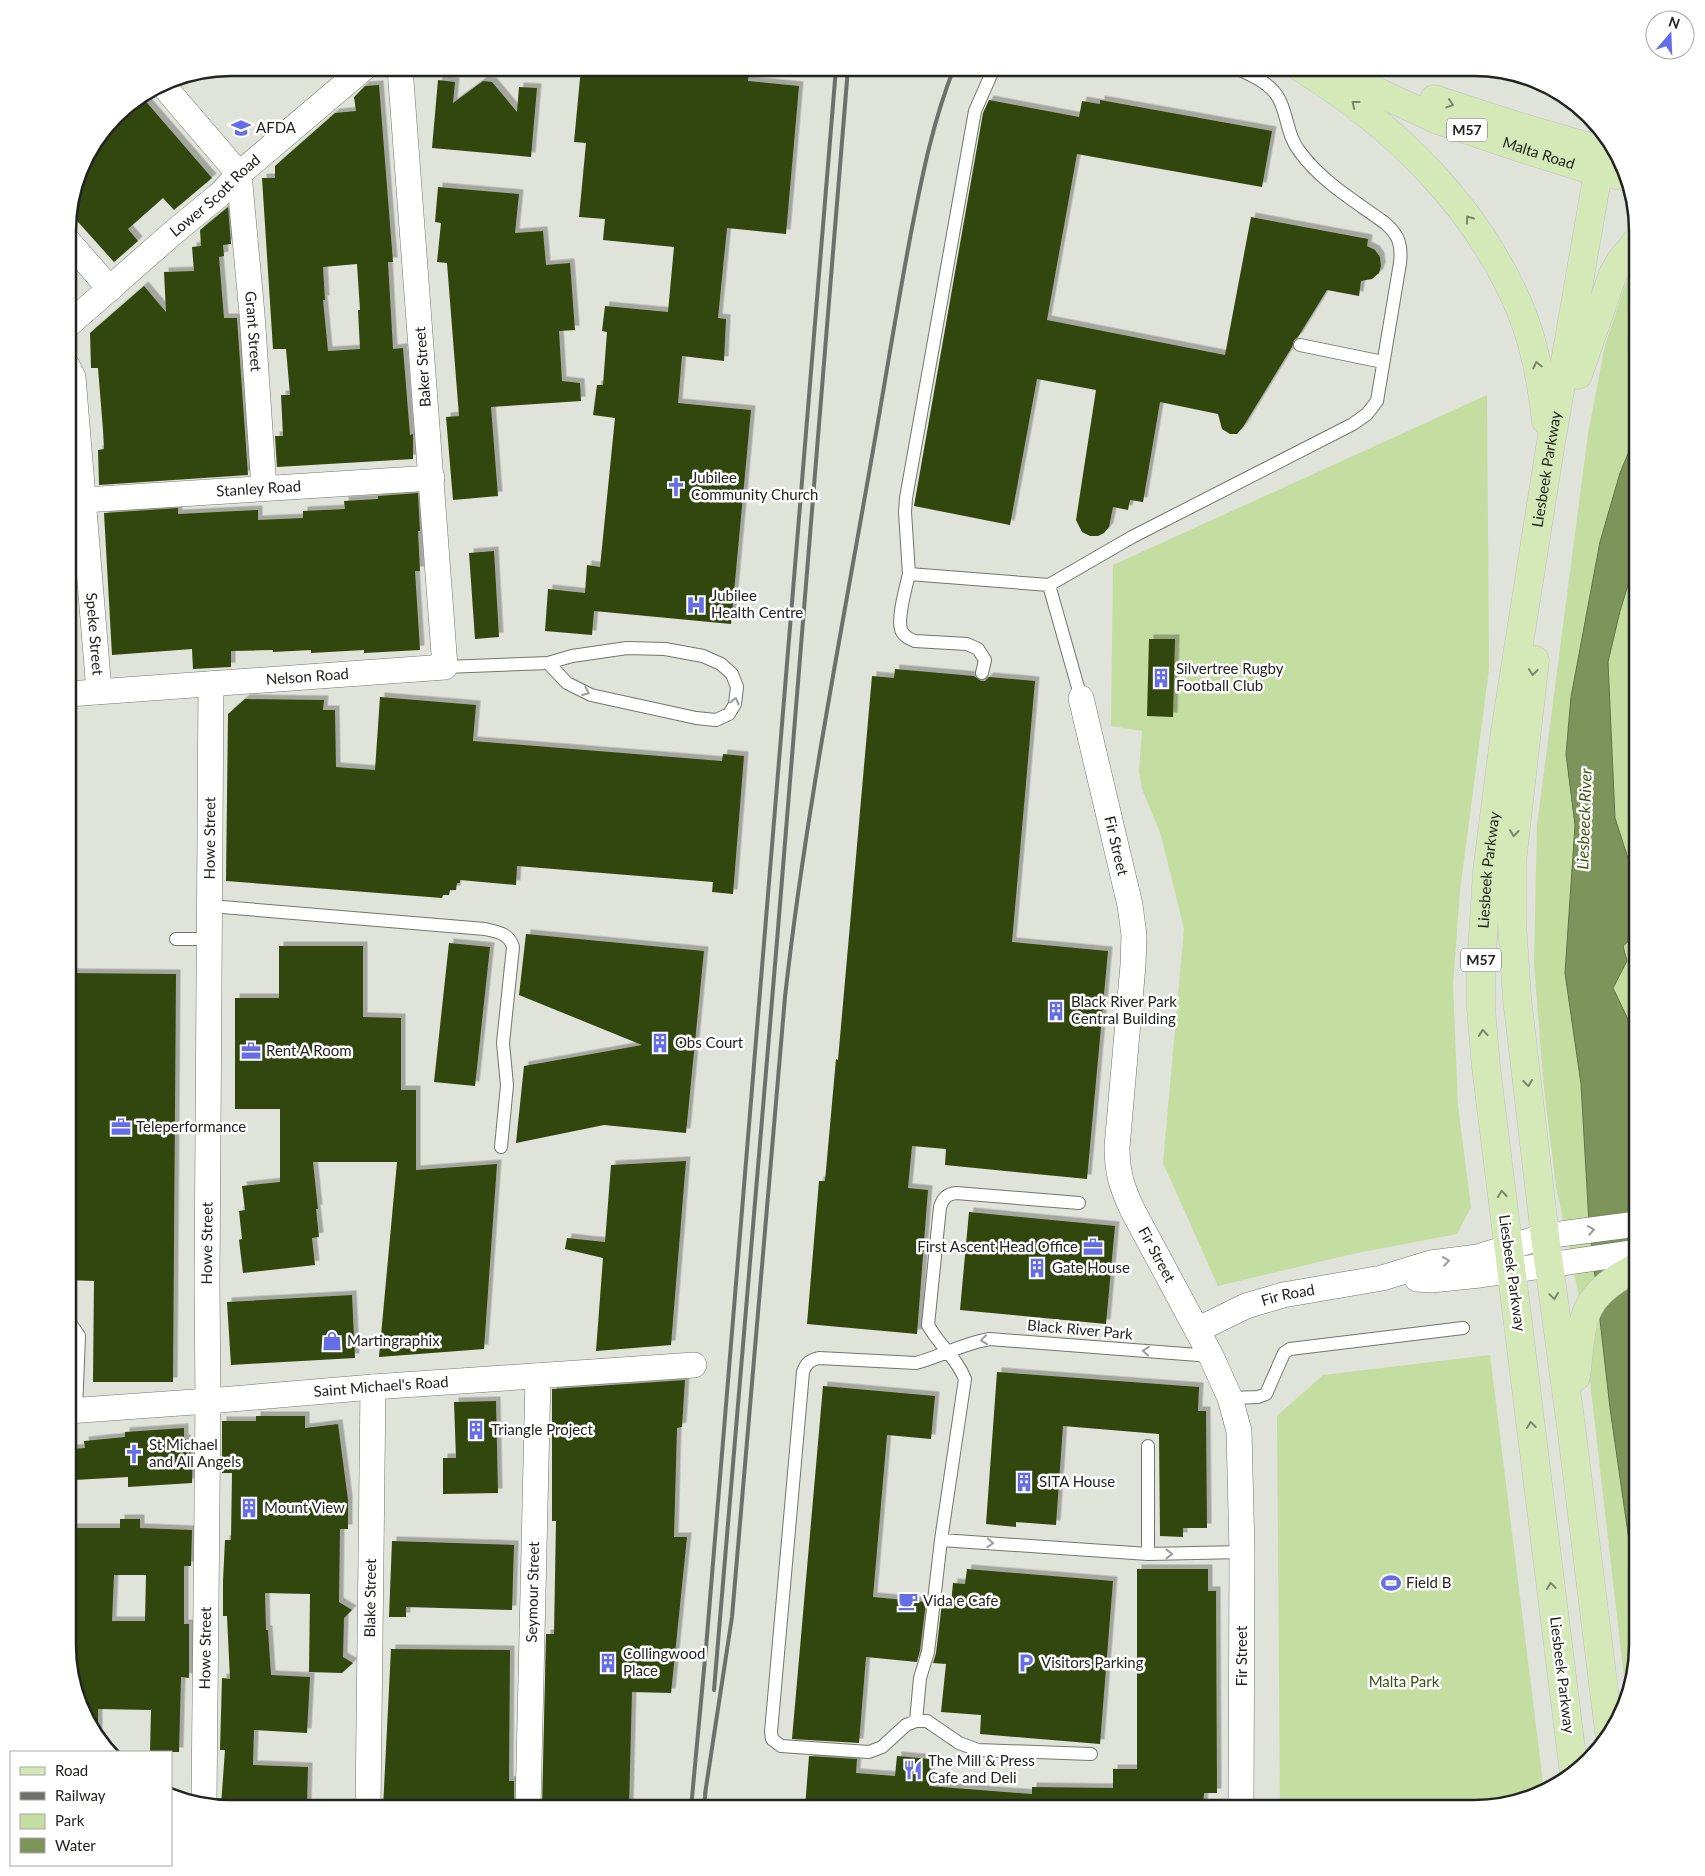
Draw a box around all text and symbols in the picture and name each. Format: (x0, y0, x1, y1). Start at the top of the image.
north arrow (1645, 10, 1695, 60)
text: N (1667, 12, 1682, 32)
one-way arrow (1445, 99, 1454, 109)
one-way arrow (1352, 101, 1361, 109)
school or university icon: AFDA (230, 117, 252, 139)
place label: AFDA (256, 118, 297, 136)
road number: M57 (1447, 118, 1487, 142)
street label: Malta Road (1500, 132, 1577, 172)
street label: Lower Scott Road (166, 150, 263, 240)
one-way arrow (1466, 215, 1475, 225)
street label: Grant Street (242, 290, 266, 373)
street label: Baker Street (410, 326, 434, 408)
one-way arrow (1532, 361, 1543, 370)
street label: Liesbeek Parkway (1528, 409, 1564, 529)
place label: Jubilee Community Church (691, 468, 818, 503)
street label: Stanley Road (216, 476, 302, 500)
church icon: Jubilee Community Church (665, 476, 687, 498)
place label: Jubilee Health Centre (711, 586, 803, 621)
street label: Speke Street (83, 592, 108, 676)
hospital icon: Jubilee Health Centre (685, 594, 707, 616)
place label: Silvertree Rugby Football Club (1176, 659, 1284, 694)
street label: Nelson Road (265, 664, 349, 688)
building icon: Silvertree Rugby Football Club (1150, 667, 1172, 689)
one-way arrow (1528, 668, 1539, 676)
one-way arrow (581, 686, 590, 697)
one-way arrow (729, 697, 739, 705)
water label: Liesbeeck River (1572, 768, 1595, 870)
street label: Howe Street (200, 796, 218, 879)
street label: Liesbeek Parkway (1474, 810, 1503, 929)
street label: Fir Street (1101, 814, 1133, 878)
one-way arrow (1509, 830, 1520, 838)
road number: M57 (1461, 948, 1501, 972)
place label: Black River Park Central Building (1071, 992, 1177, 1027)
building icon: Black River Park Central Building (1045, 1000, 1067, 1022)
one-way arrow (1478, 1028, 1489, 1036)
building icon: Obs Court (649, 1032, 671, 1054)
place label: Obs Court (675, 1033, 744, 1051)
office icon: Rent A Room (240, 1040, 262, 1062)
place label: Rent A Room (266, 1041, 352, 1059)
one-way arrow (1522, 1079, 1533, 1087)
office icon: Teleperformance (110, 1116, 132, 1138)
place label: Teleperformance (136, 1117, 246, 1135)
one-way arrow (1497, 1190, 1508, 1198)
street label: Howe Street (197, 1201, 216, 1284)
street label: Liesbeek Parkway (1496, 1213, 1530, 1333)
street label: Fir Street (1135, 1223, 1180, 1286)
one-way arrow (1588, 1225, 1596, 1236)
office icon: First Ascent Head Office (1082, 1236, 1104, 1258)
place label: First Ascent Head Office (917, 1237, 1078, 1255)
one-way arrow (1443, 1256, 1451, 1267)
building icon: Gate House (1026, 1257, 1048, 1279)
place label: Gate House (1052, 1258, 1130, 1276)
street label: Fir Road (1259, 1280, 1316, 1309)
one-way arrow (1548, 1292, 1558, 1300)
street label: Black River Park (1027, 1315, 1134, 1343)
shop icon: Martingraphix (321, 1330, 343, 1352)
place label: Martingraphix (347, 1331, 440, 1349)
one-way arrow (979, 1334, 987, 1345)
one-way arrow (1141, 1346, 1149, 1357)
street label: Saint Michael's Road (313, 1372, 449, 1400)
building icon: Triangle Project (465, 1419, 487, 1441)
place label: Triangle Project (491, 1420, 593, 1438)
one-way arrow (1526, 1420, 1537, 1428)
place label: St Michael and All Angels (149, 1435, 241, 1470)
church icon: St Michael and All Angels (123, 1443, 145, 1465)
building icon: SITA House (1013, 1471, 1035, 1493)
place label: SITA House (1039, 1472, 1115, 1490)
building icon: Mount View (238, 1497, 260, 1519)
place label: Mount View (264, 1498, 345, 1516)
one-way arrow (986, 1538, 994, 1549)
street label: Seymour Street (522, 1541, 542, 1643)
one-way arrow (1166, 1549, 1174, 1559)
street label: Blake Street (360, 1558, 379, 1638)
sports icon: Field B (1380, 1572, 1402, 1594)
place label: Field B (1406, 1573, 1451, 1591)
one-way arrow (1546, 1582, 1557, 1590)
cafe icon: Vida e Cafe (897, 1590, 919, 1612)
place label: Vida e Cafe (923, 1591, 999, 1609)
street label: Howe Street (195, 1606, 214, 1689)
street label: Liesbeek Parkway (1547, 1616, 1579, 1735)
street label: Fir Street (1232, 1625, 1250, 1686)
place label: Collingwood Place (623, 1644, 705, 1679)
building icon: Collingwood Place (597, 1652, 619, 1674)
parking icon: Visitors Parking (1015, 1652, 1037, 1674)
place label: Visitors Parking (1041, 1653, 1144, 1671)
park label: Malta Park (1369, 1672, 1440, 1690)
legend (10, 1751, 172, 1866)
place label: The Mill & Press Cafe and Deli (928, 1751, 1035, 1786)
restaurant icon: The Mill & Press Cafe and Deli (902, 1759, 924, 1781)
text: Road (55, 1761, 88, 1779)
text: Railway (55, 1786, 106, 1804)
text: Park (55, 1811, 85, 1829)
text: Water (55, 1836, 96, 1854)

